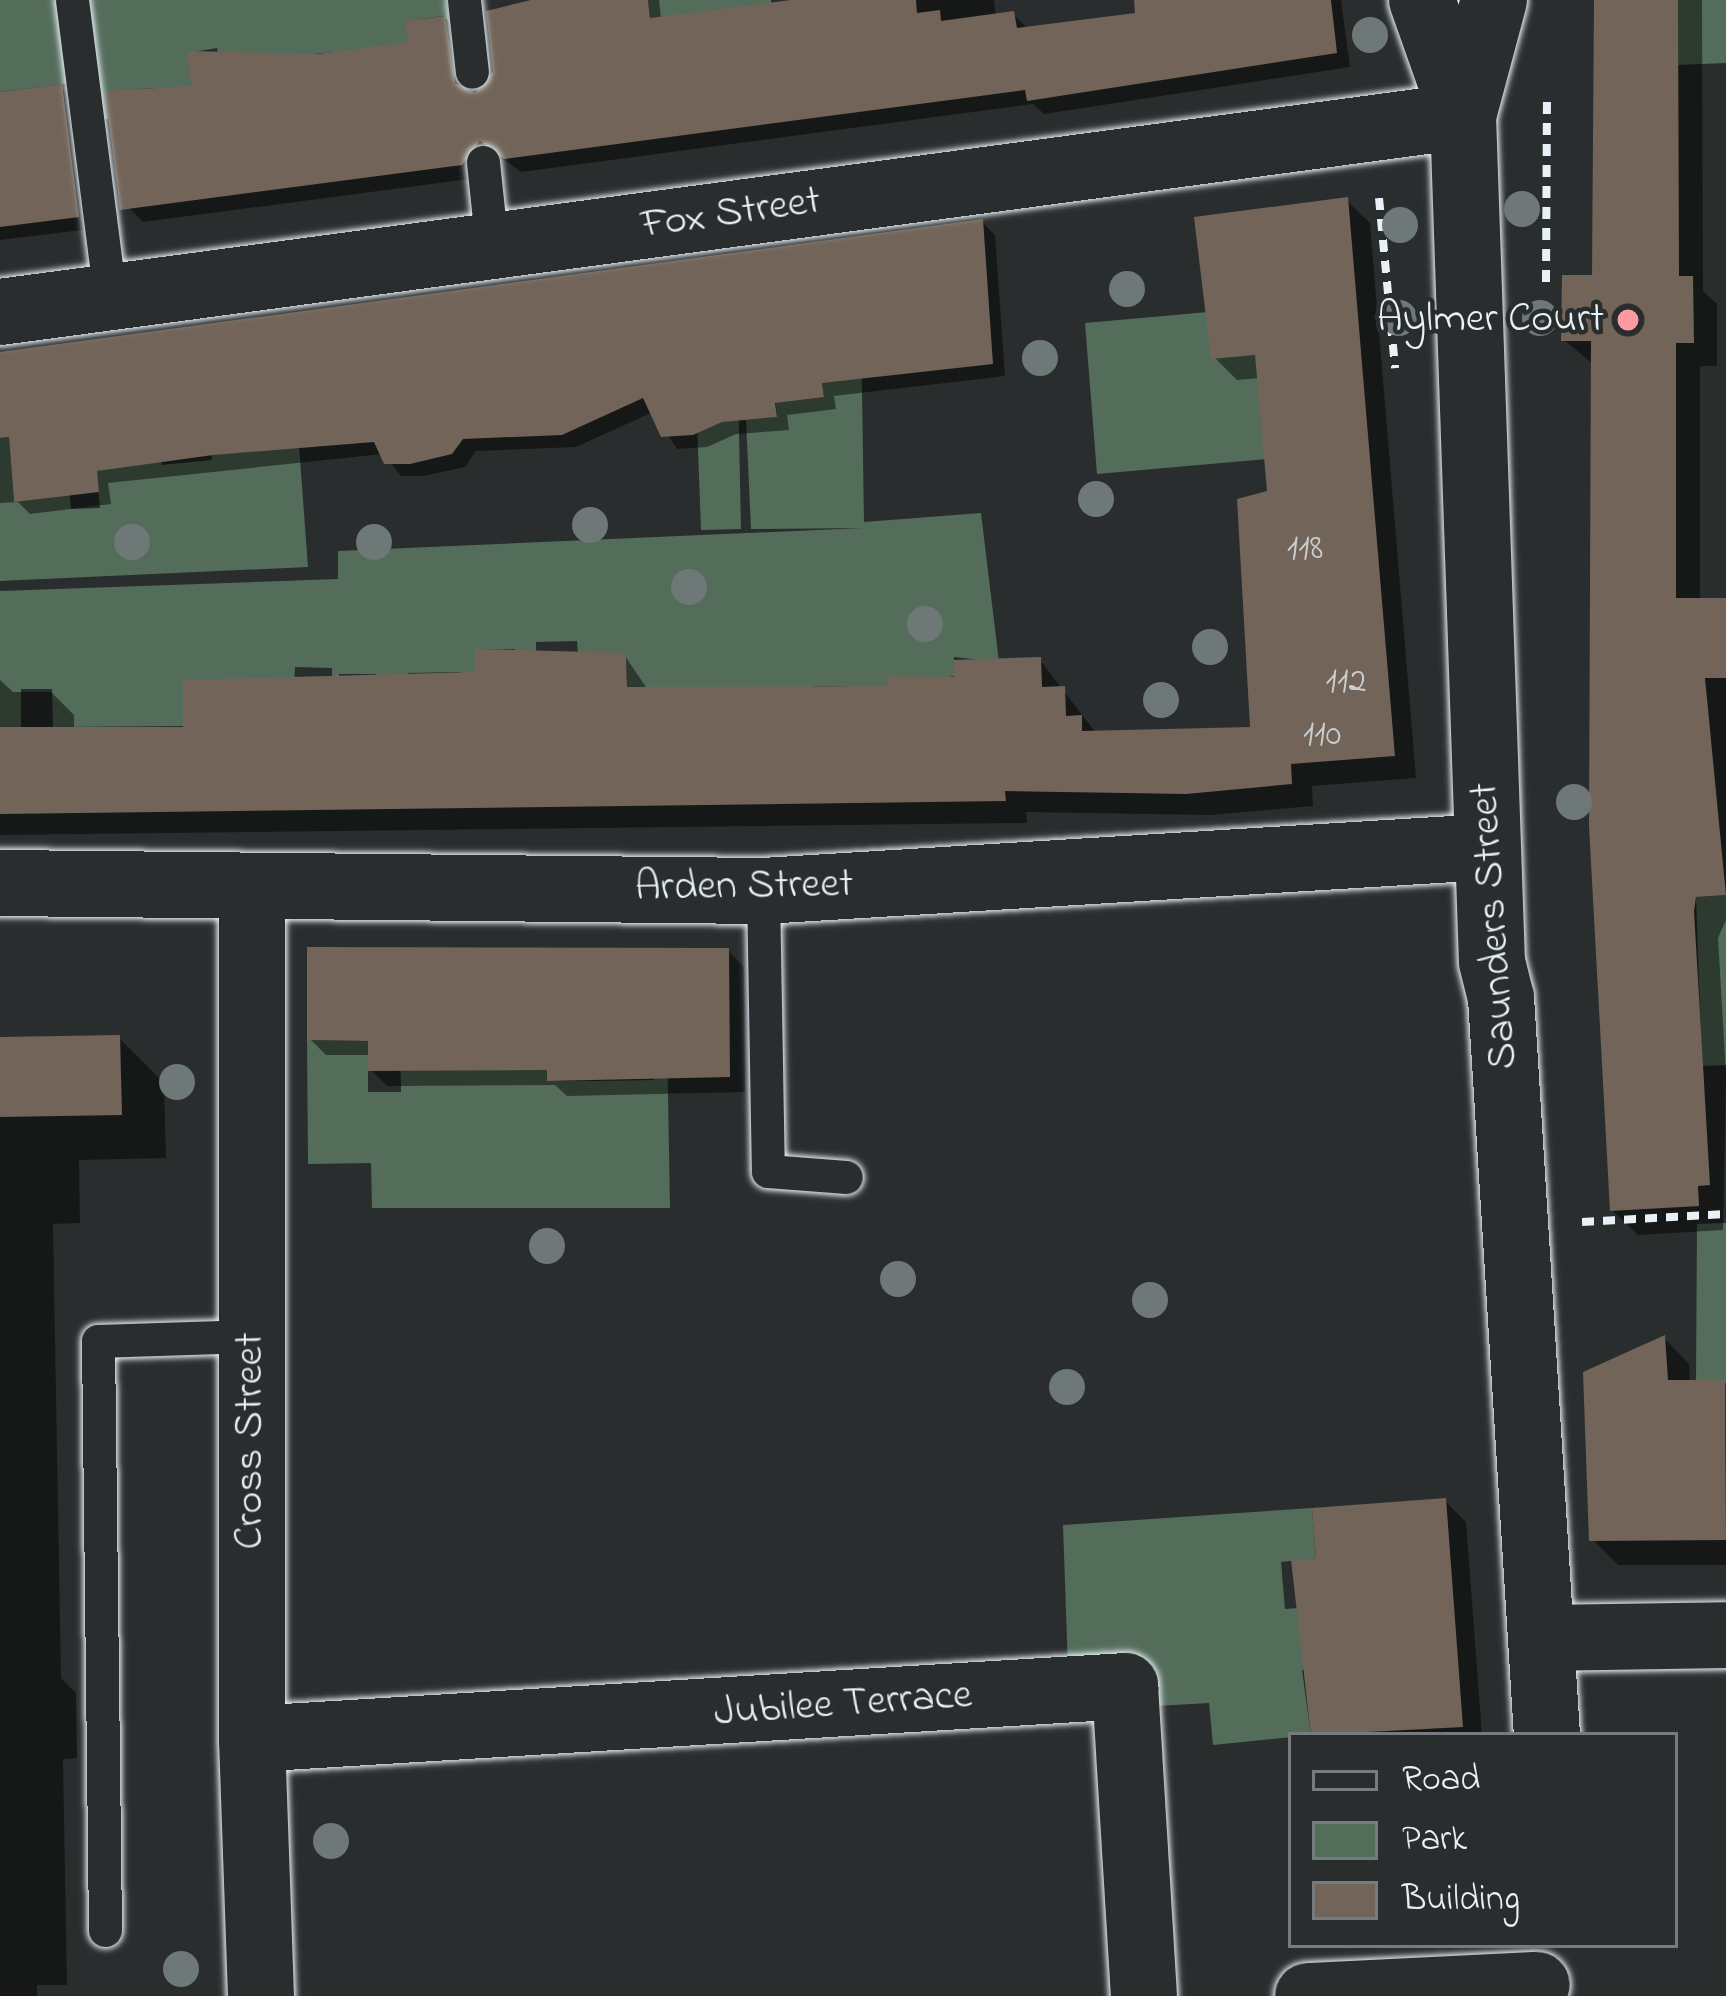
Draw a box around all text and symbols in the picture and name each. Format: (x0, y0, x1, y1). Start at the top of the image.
street label: Fox Street (638, 176, 824, 252)
place label: Aylmer Court (1377, 295, 1604, 345)
marker: Aylmer Court (1615, 307, 1641, 333)
house number: 118 (1287, 528, 1323, 572)
house number: 112 (1326, 661, 1366, 705)
house number: 110 (1303, 714, 1341, 758)
street label: Saunders Street (1460, 781, 1530, 1071)
street label: Arden Street (634, 860, 854, 914)
street label: Cross Street (226, 1332, 276, 1550)
street label: Jubilee Terrace (712, 1671, 974, 1739)
legend (1288, 1732, 1678, 1948)
text: Road (1402, 1754, 1480, 1807)
text: Park (1402, 1814, 1467, 1867)
text: Building (1402, 1874, 1520, 1927)

